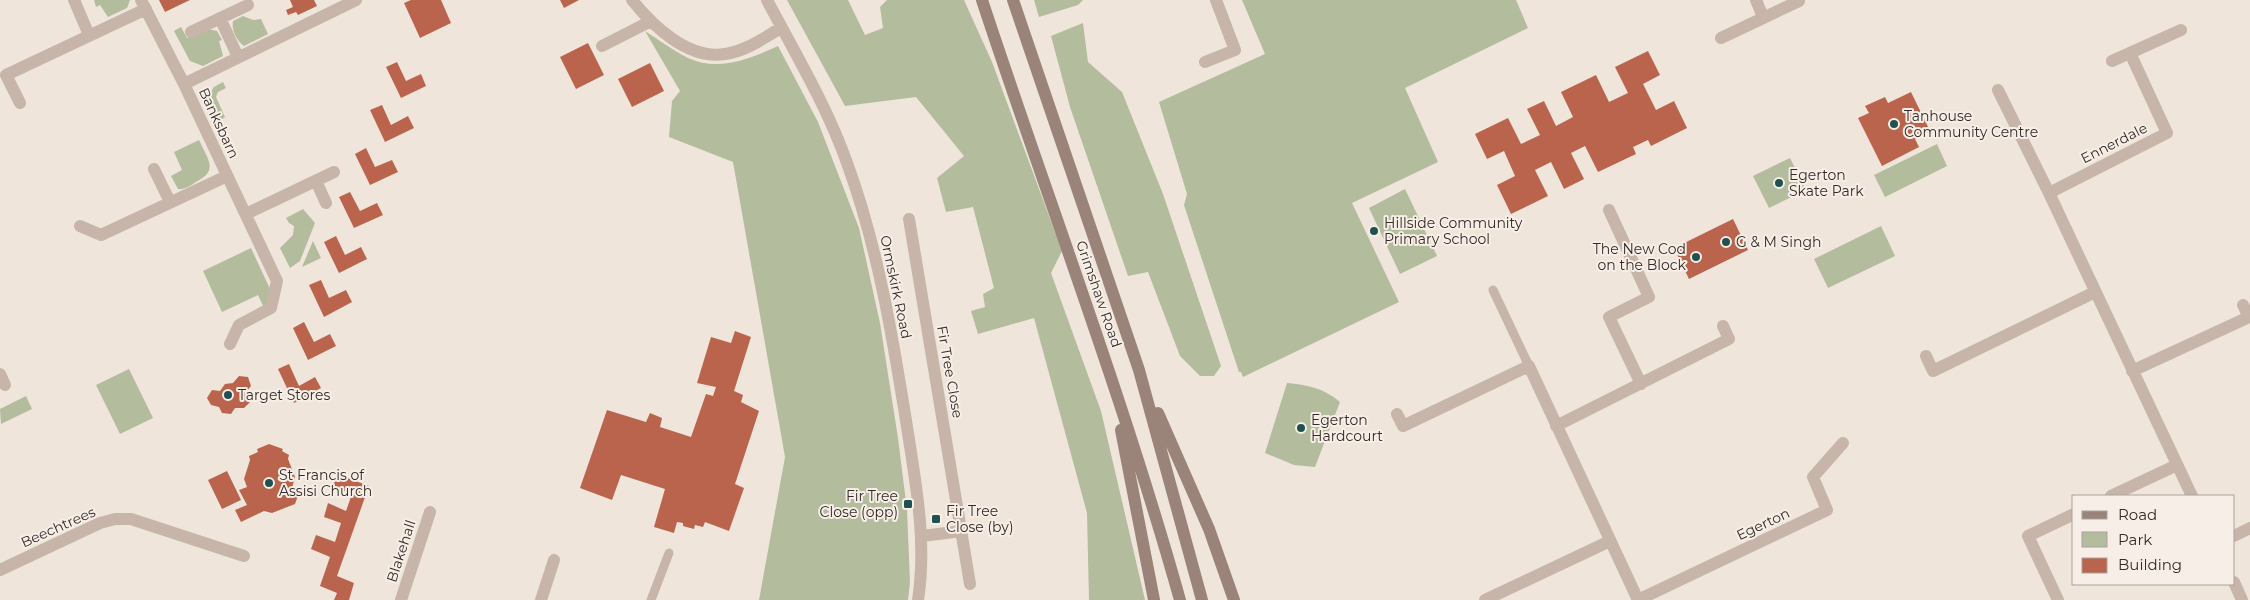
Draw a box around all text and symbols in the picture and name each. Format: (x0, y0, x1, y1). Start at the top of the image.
street label: Banksbarn (195, 85, 243, 161)
place label: Tanhouse Community Centre (1904, 107, 2038, 141)
marker: Tanhouse Community Centre (1888, 118, 1900, 130)
street label: Ennerdale (2078, 119, 2150, 167)
place label: Egerton Skate Park (1789, 166, 1864, 200)
marker: Egerton Skate Park (1773, 177, 1785, 189)
place label: Hillside Community Primary School (1384, 214, 1523, 248)
marker: Hillside Community Primary School (1368, 225, 1380, 237)
place label: G & M Singh (1736, 233, 1821, 251)
street label: Ormskirk Road (876, 234, 916, 340)
marker: G & M Singh (1720, 236, 1732, 248)
street label: Grimshaw Road (1072, 238, 1126, 350)
place label: The New Cod on the Block (1593, 240, 1687, 274)
marker: The New Cod on the Block (1690, 251, 1702, 263)
street label: Fir Tree Close (933, 324, 967, 420)
place label: Target Stores (238, 386, 330, 404)
marker: Target Stores (222, 389, 234, 401)
place label: Egerton Hardcourt (1311, 411, 1383, 445)
marker: Egerton Hardcourt (1295, 422, 1307, 434)
place label: St Francis of Assisi Church (279, 466, 372, 500)
marker: St Francis of Assisi Church (263, 477, 275, 489)
place label: Fir Tree Close (opp) (820, 487, 898, 521)
legend (2072, 495, 2235, 585)
marker: Fir Tree Close (opp) (902, 498, 914, 510)
place label: Fir Tree Close (by) (946, 502, 1014, 536)
street label: Beechtrees (18, 503, 98, 551)
street label: Egerton (1733, 504, 1793, 544)
text: Road (2118, 505, 2157, 524)
marker: Fir Tree Close (by) (930, 513, 942, 525)
street label: Blakehall (382, 518, 420, 584)
text: Park (2118, 530, 2152, 549)
text: Building (2118, 555, 2182, 574)

